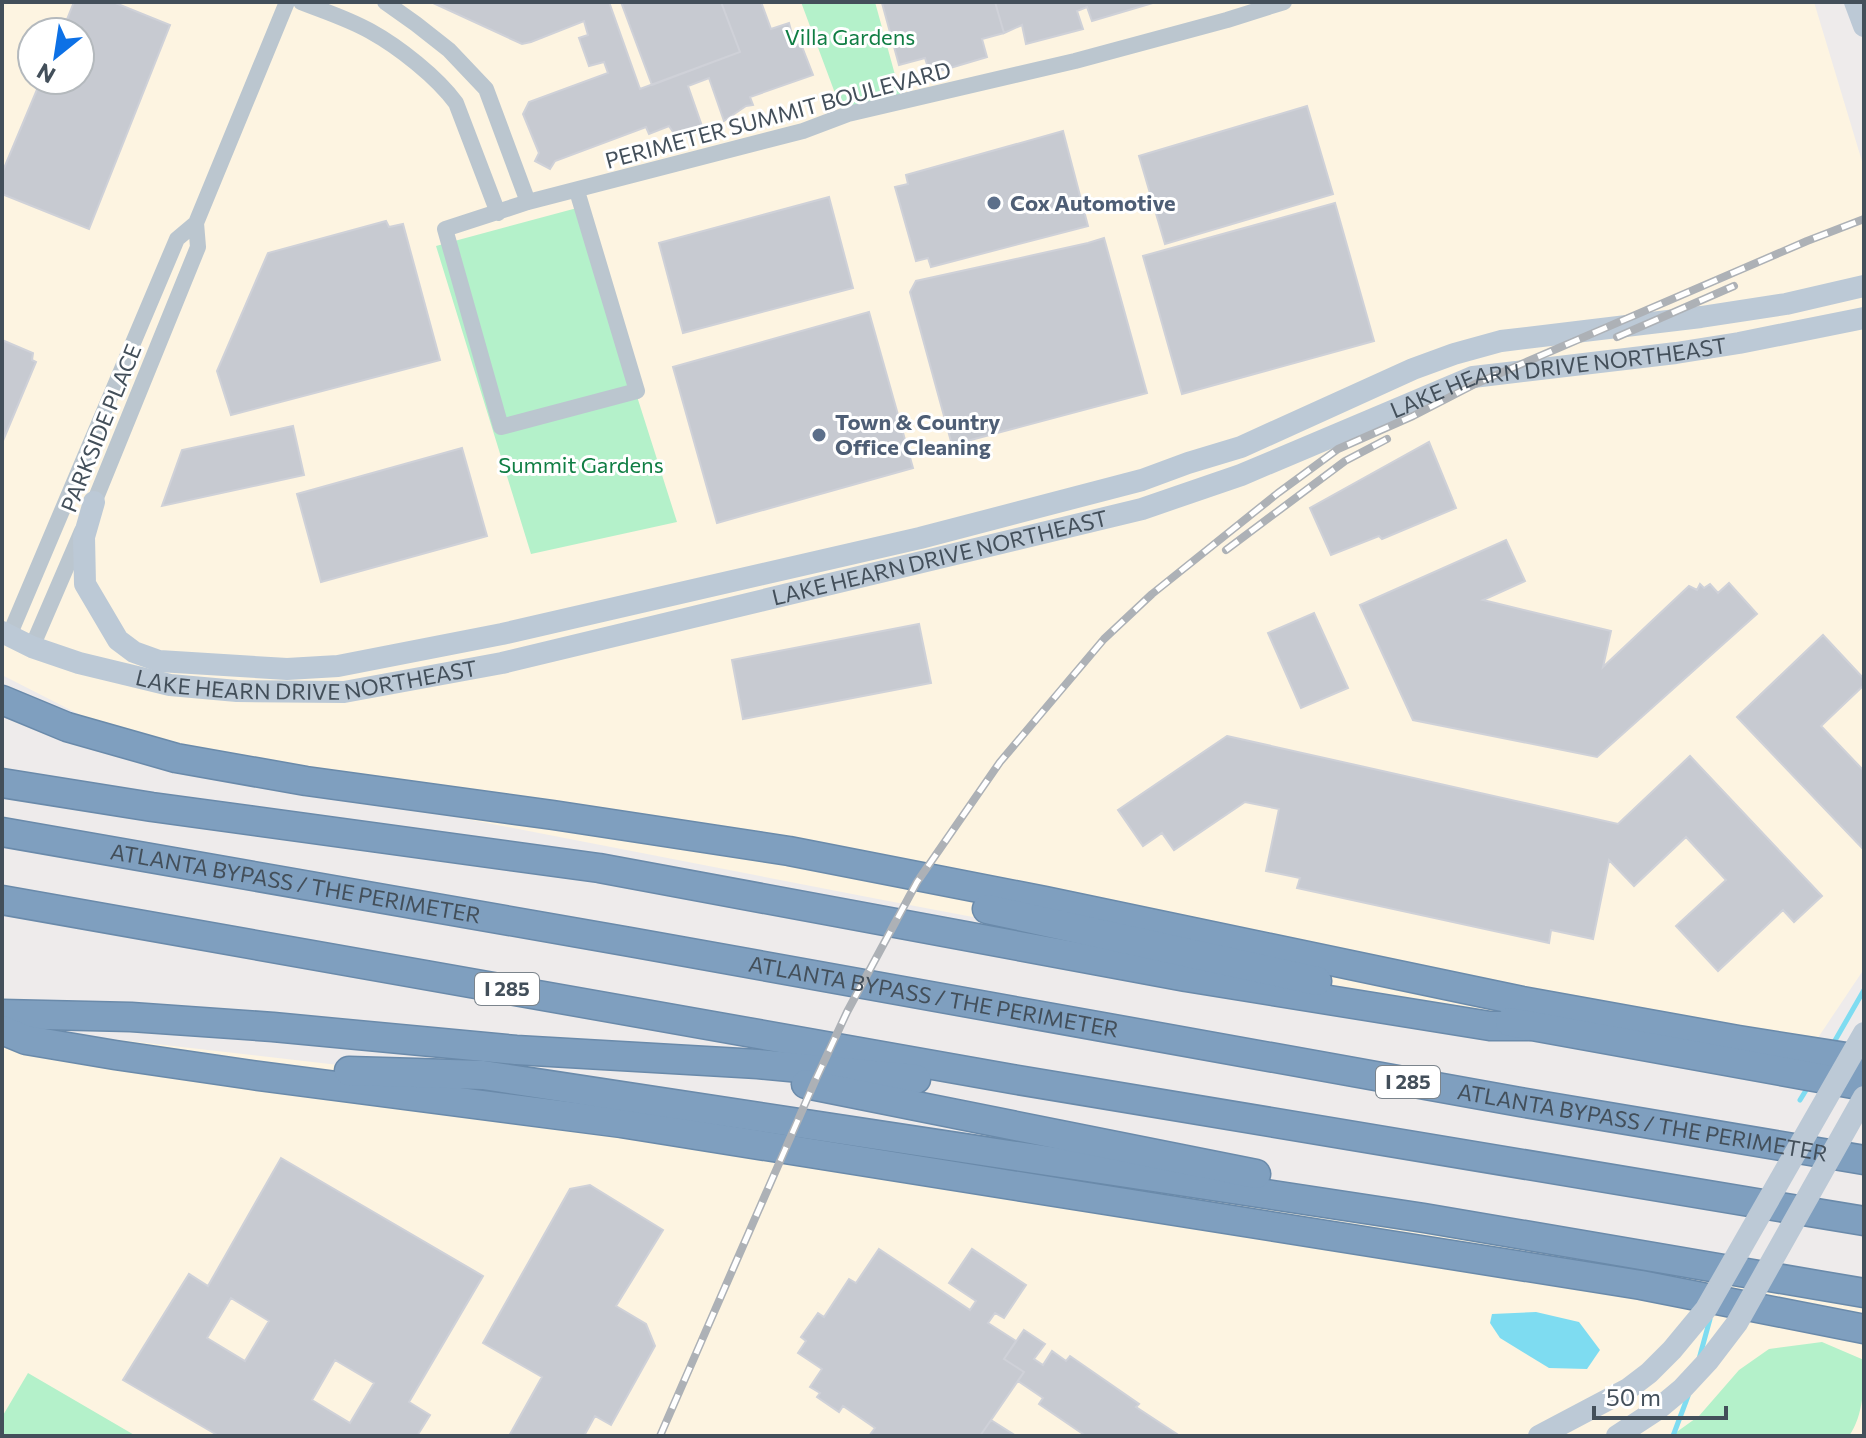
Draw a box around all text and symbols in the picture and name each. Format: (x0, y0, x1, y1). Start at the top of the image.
north arrow (16, 16, 96, 96)
park label: Villa Gardens (785, 23, 915, 50)
street label: PERIMETER SUMMIT BOULEVARD (602, 55, 954, 174)
text: N (32, 58, 60, 90)
place label: Cox Automotive (1010, 189, 1176, 216)
marker: Cox Automotive (985, 194, 1003, 212)
street label: LAKE HEARN DRIVE NORTHEAST (1386, 331, 1729, 423)
street label: PARKSIDE PLACE (55, 340, 147, 516)
place label: Town & Country Office Cleaning (835, 408, 1000, 460)
marker: Town & Country Office Cleaning (810, 426, 828, 444)
park label: Summit Gardens (498, 451, 664, 478)
street label: LAKE HEARN DRIVE NORTHEAST (769, 504, 1110, 611)
street label: LAKE HEARN DRIVE NORTHEAST (133, 654, 479, 705)
street label: ATLANTA BYPASS / THE PERIMETER (108, 837, 483, 929)
street label: ATLANTA BYPASS / THE PERIMETER (747, 950, 1121, 1043)
road number: I 285 (475, 973, 539, 1005)
road number: I 285 (1376, 1066, 1440, 1098)
street label: ATLANTA BYPASS / THE PERIMETER (1455, 1077, 1830, 1167)
scale bar (1594, 1370, 1726, 1420)
text: 50 m (1606, 1382, 1661, 1411)

